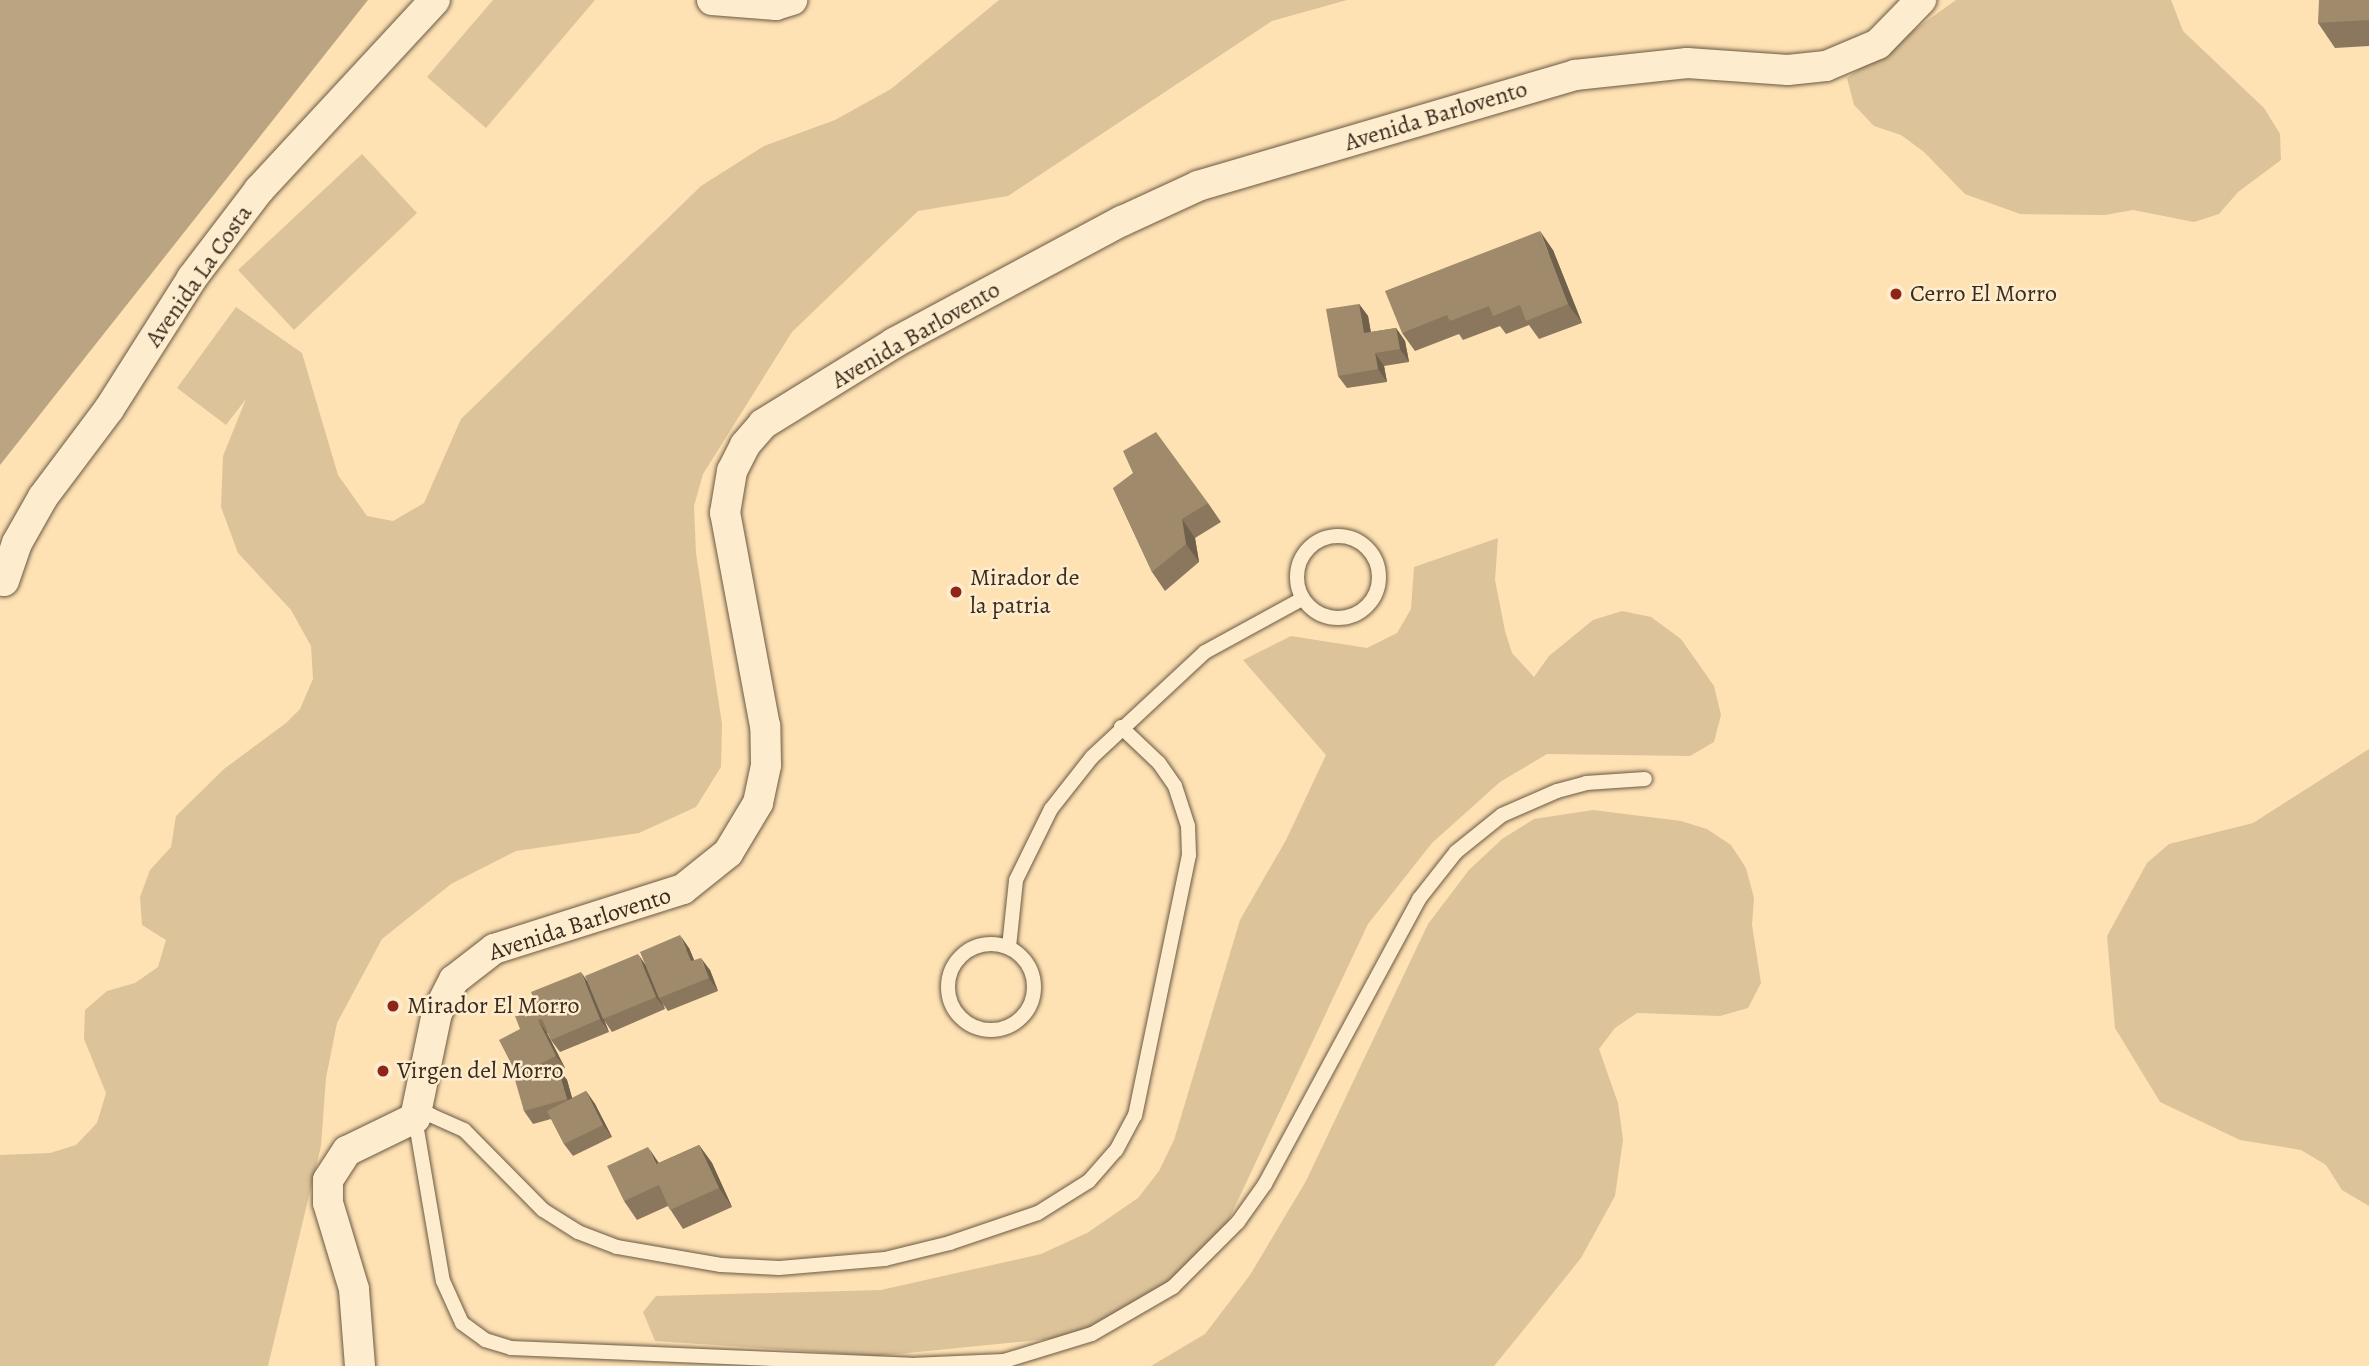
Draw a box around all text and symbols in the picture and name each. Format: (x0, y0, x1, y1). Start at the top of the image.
street label: Avenida Barlovento (1341, 75, 1531, 157)
street label: Avenida La Costa (139, 199, 259, 353)
street label: Avenida Barlovento (827, 275, 1005, 395)
place label: Cerro El Morro (1910, 280, 2057, 308)
marker: Cerro El Morro (1888, 286, 1904, 302)
place label: Mirador de la patria (970, 564, 1079, 620)
marker: Mirador de la patria (948, 584, 964, 600)
street label: Avenida Barlovento (485, 881, 675, 967)
place label: Mirador El Morro (407, 992, 579, 1020)
marker: Mirador El Morro (385, 998, 401, 1014)
place label: Virgen del Morro (397, 1057, 563, 1085)
marker: Virgen del Morro (375, 1063, 391, 1079)

